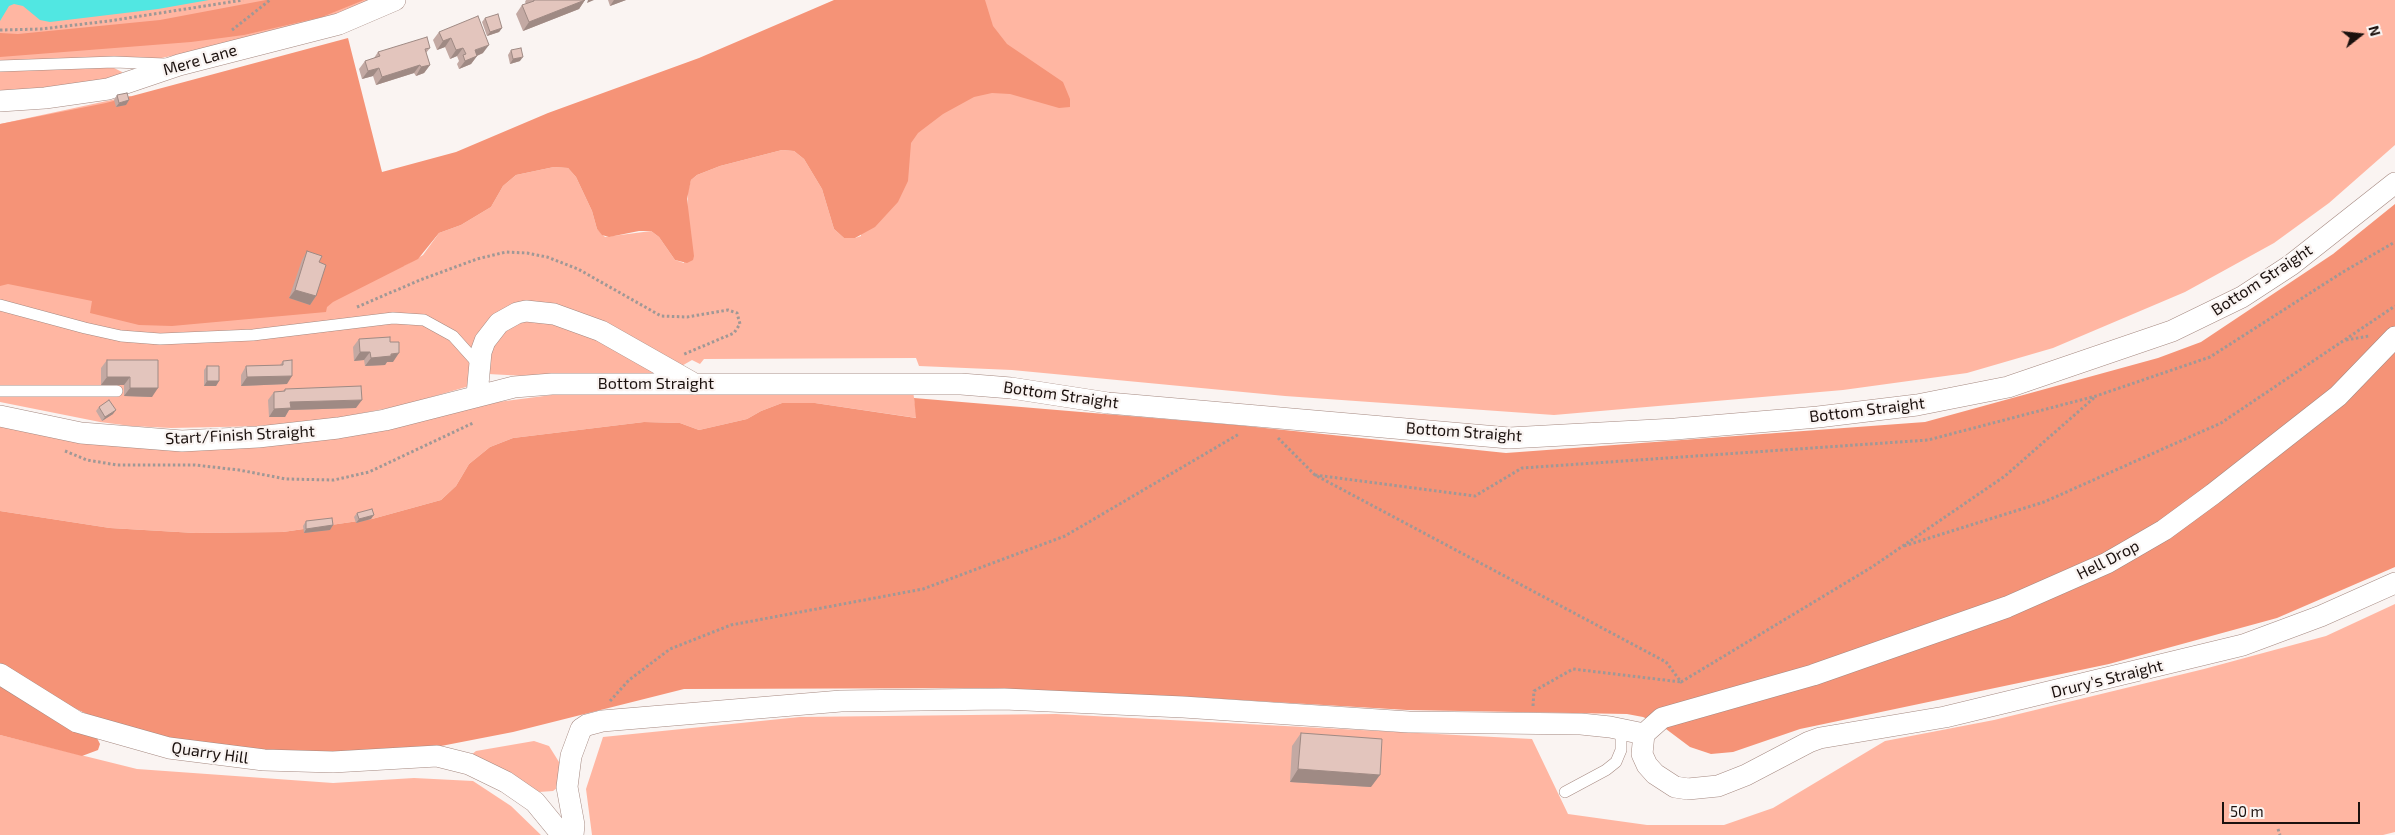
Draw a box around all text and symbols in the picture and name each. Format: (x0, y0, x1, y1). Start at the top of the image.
north arrow (2335, 10, 2385, 60)
text: N (2365, 24, 2384, 38)
street label: Mere Lane (161, 40, 239, 80)
street label: Bottom Straight (2208, 240, 2316, 320)
street label: Bottom Straight (598, 374, 714, 394)
street label: Bottom Straight (1002, 377, 1120, 413)
street label: Bottom Straight (1808, 393, 1926, 427)
street label: Bottom Straight (1405, 418, 1523, 446)
street label: Start/Finish Straight (165, 421, 315, 449)
street label: Hell Drop (2074, 536, 2142, 584)
street label: Drury's Straight (2049, 656, 2165, 702)
street label: Quarry Hill (170, 738, 250, 768)
scale bar (2225, 792, 2362, 824)
text: 50 m (2230, 802, 2264, 820)

